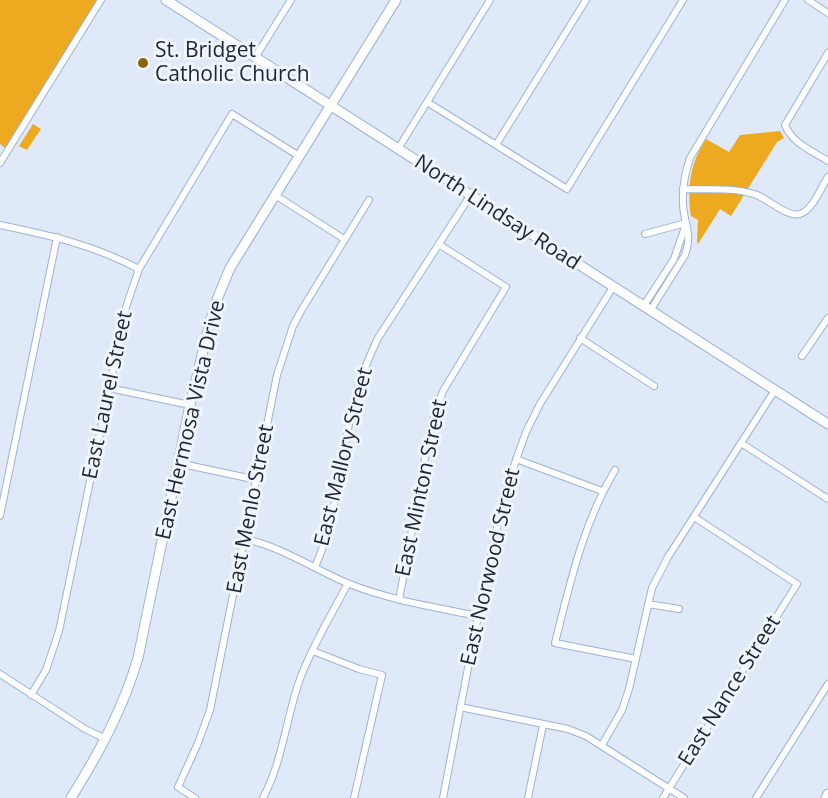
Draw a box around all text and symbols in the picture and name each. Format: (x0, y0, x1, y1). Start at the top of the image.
place label: St. Bridget Catholic Church (155, 38, 310, 88)
marker: St. Bridget Catholic Church (136, 56, 150, 70)
street label: North Lindsay Road (409, 150, 585, 276)
street label: East Hermosa Vista Drive (151, 298, 231, 542)
street label: East Laurel Street (78, 308, 138, 482)
street label: East Mallory Street (310, 365, 378, 549)
street label: East Minton Street (391, 397, 453, 579)
street label: East Menlo Street (222, 422, 280, 596)
street label: East Norwood Street (456, 466, 526, 668)
street label: East Nance Street (674, 611, 786, 771)

